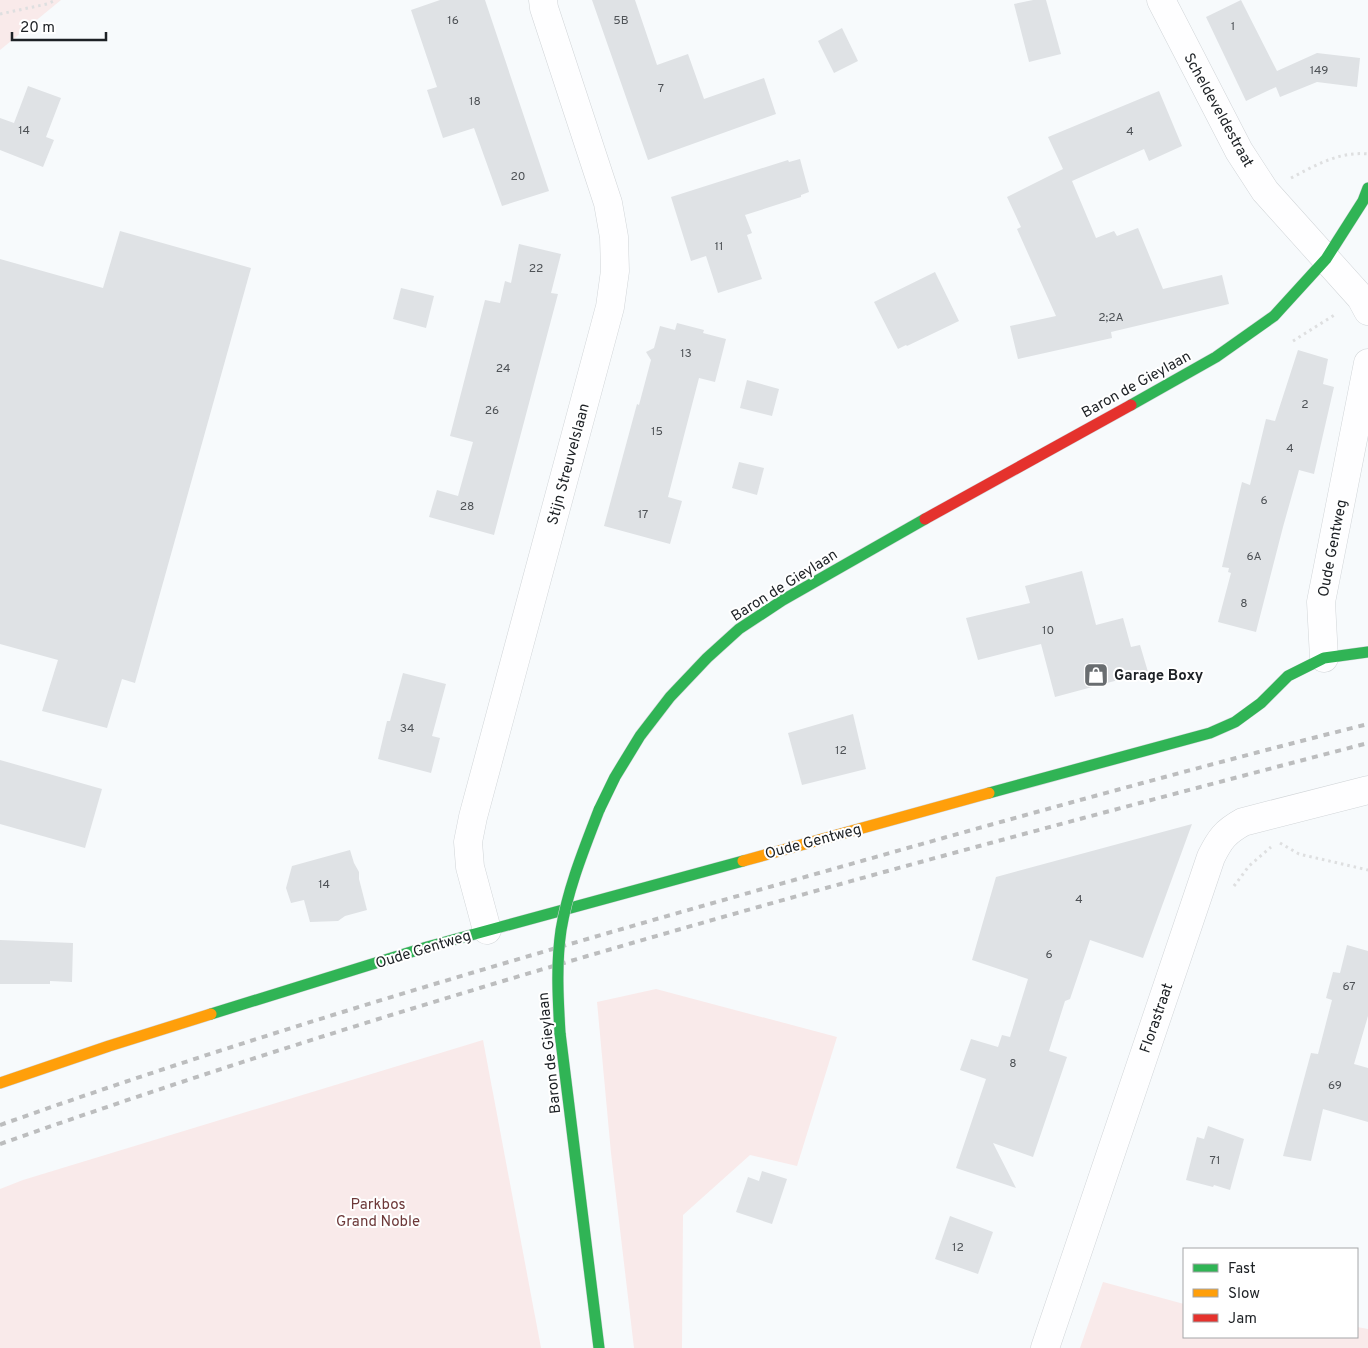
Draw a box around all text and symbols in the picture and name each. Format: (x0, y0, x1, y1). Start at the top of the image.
scale bar (12, 10, 106, 42)
house number: 16 (447, 13, 459, 29)
house number: 5B (613, 13, 629, 29)
text: 20 m (20, 19, 55, 38)
house number: 1 (1231, 19, 1235, 35)
street label: Scheldeveldestraat (1178, 50, 1257, 171)
house number: 149 (1310, 63, 1328, 79)
house number: 7 (658, 81, 664, 97)
house number: 18 (469, 94, 481, 110)
house number: 14 (18, 123, 30, 139)
house number: 4 (1126, 124, 1134, 140)
house number: 20 (510, 169, 526, 185)
house number: 11 (715, 239, 723, 255)
house number: 22 (529, 261, 543, 277)
house number: 2;2A (1098, 310, 1124, 326)
house number: 13 (680, 346, 692, 362)
street label: Baron de Gieylaan (1079, 347, 1195, 423)
house number: 24 (496, 361, 510, 377)
house number: 2 (1301, 397, 1309, 413)
street label: Stijn Streuvelslaan (544, 401, 595, 527)
house number: 26 (485, 403, 499, 419)
house number: 15 (651, 424, 663, 440)
house number: 4 (1286, 441, 1294, 457)
house number: 6 (1260, 493, 1268, 509)
street label: Oude Gentweg (1315, 498, 1352, 599)
house number: 28 (460, 499, 474, 515)
house number: 17 (638, 507, 648, 523)
street label: Baron de Gieylaan (728, 546, 842, 627)
house number: 6A (1246, 549, 1262, 565)
house number: 8 (1240, 596, 1248, 612)
house number: 10 (1042, 623, 1054, 639)
shop icon: Garage Boxy (1083, 662, 1109, 688)
place label: Garage Boxy (1114, 667, 1204, 686)
house number: 34 (400, 721, 414, 737)
house number: 12 (835, 743, 847, 759)
street label: Oude Gentweg (763, 820, 864, 864)
house number: 14 (318, 877, 330, 893)
house number: 4 (1075, 892, 1083, 908)
street label: Oude Gentweg (373, 927, 473, 974)
house number: 6 (1045, 947, 1053, 963)
house number: 67 (1342, 979, 1356, 995)
street label: Florastraat (1137, 981, 1178, 1056)
street label: Baron de Gieylaan (535, 991, 566, 1115)
house number: 8 (1009, 1056, 1017, 1072)
house number: 69 (1328, 1078, 1342, 1094)
house number: 71 (1210, 1153, 1220, 1169)
park label: Parkbos Grand Noble (336, 1196, 420, 1232)
house number: 12 (952, 1240, 964, 1256)
legend (1183, 1248, 1358, 1338)
text: Fast (1228, 1260, 1256, 1279)
text: Slow (1228, 1285, 1260, 1304)
text: Jam (1228, 1310, 1257, 1329)

